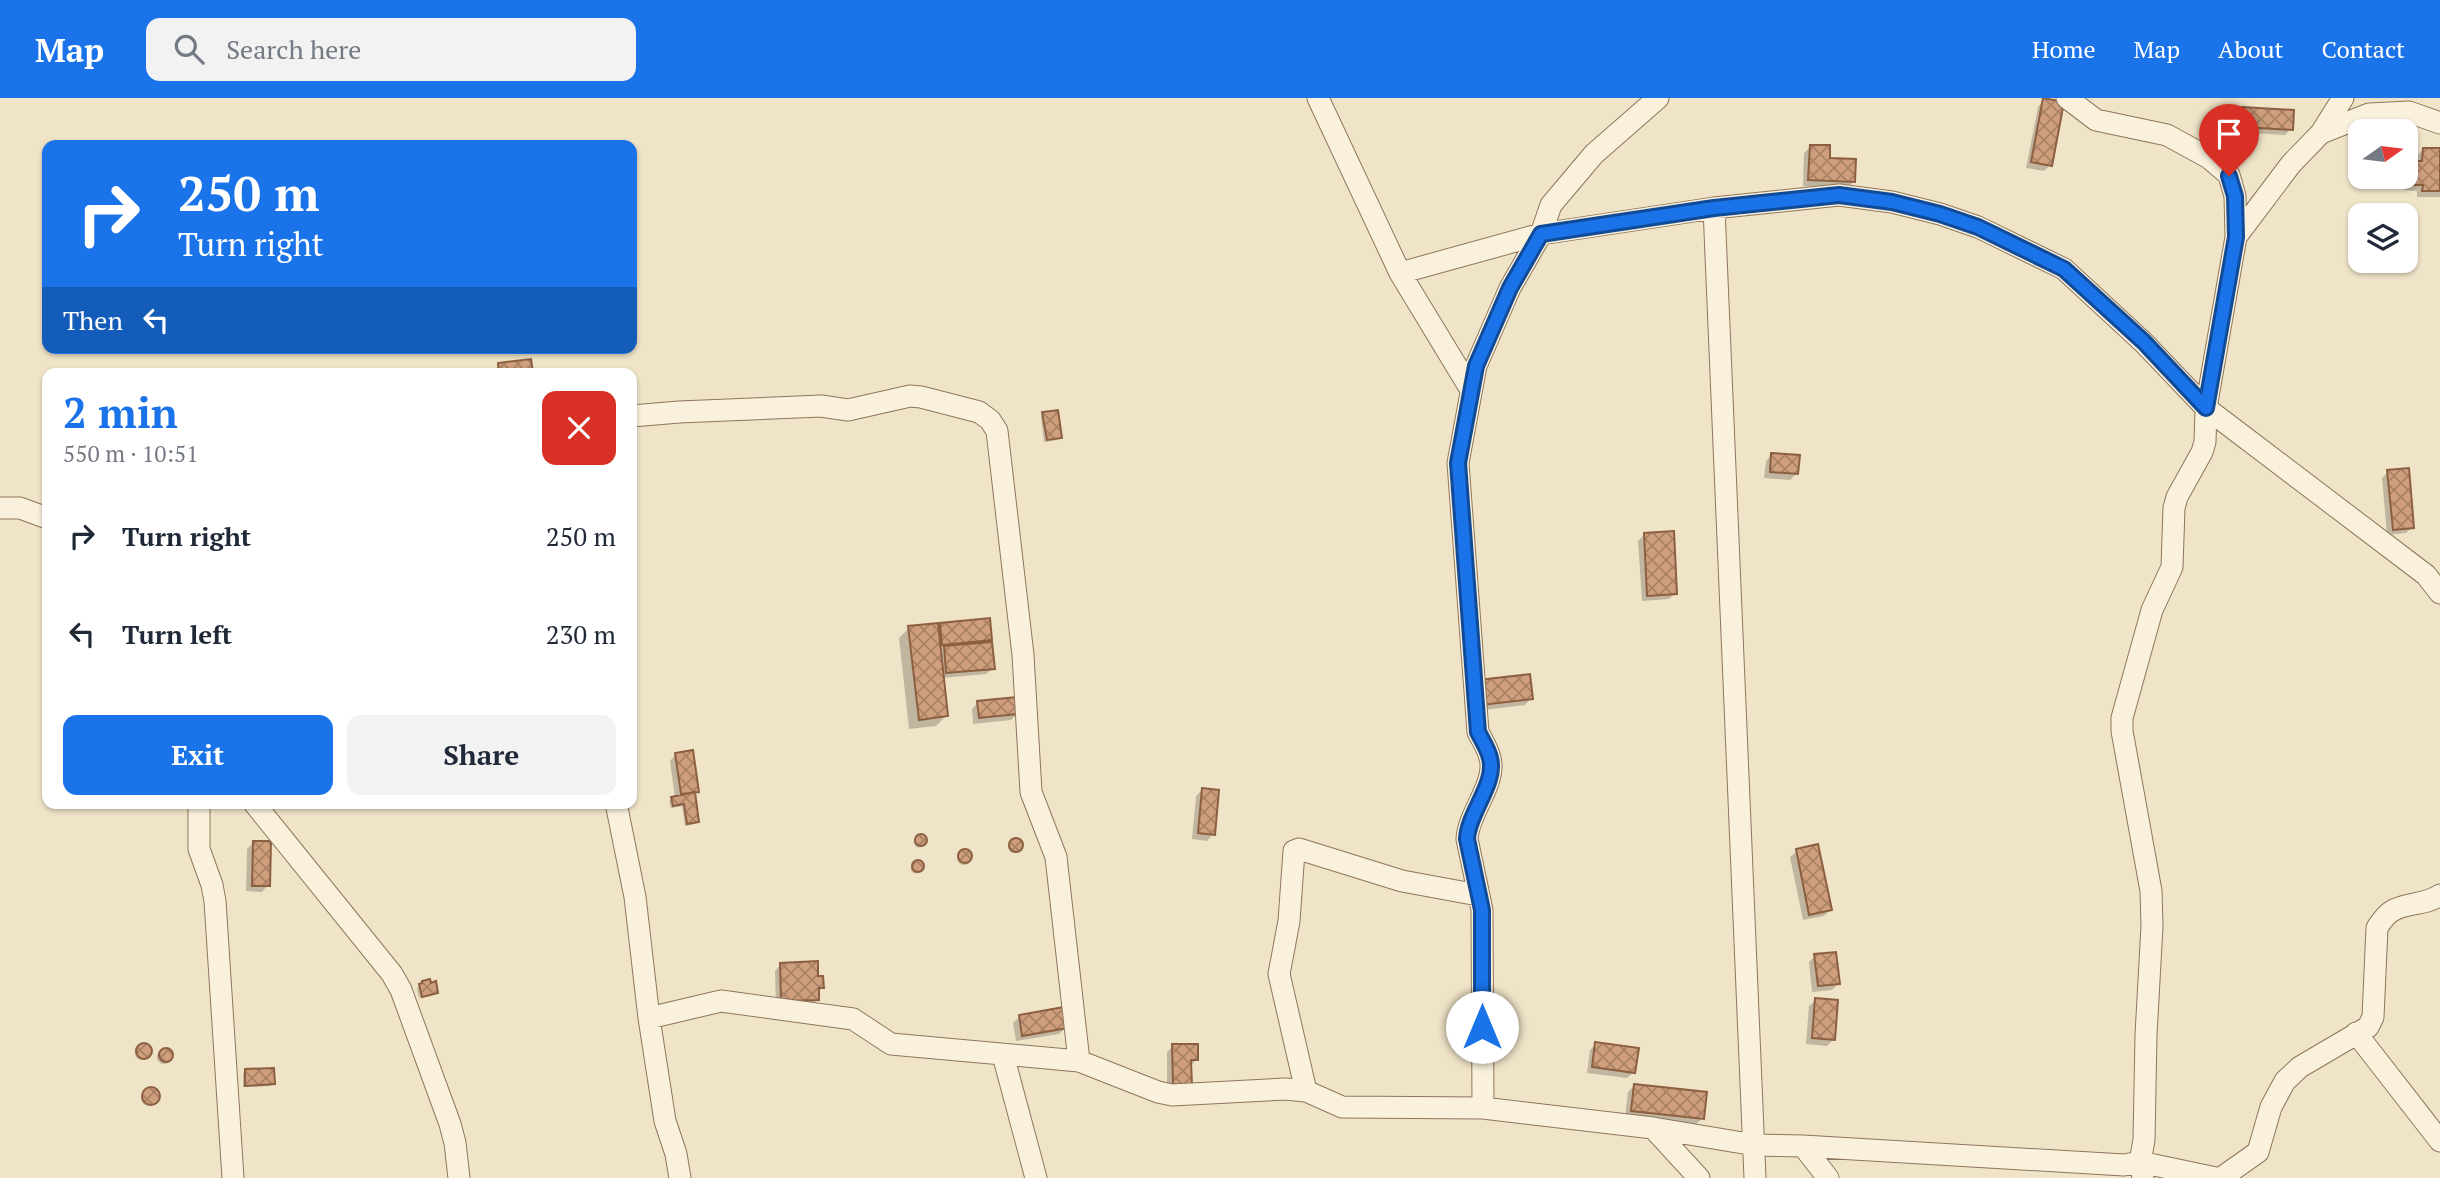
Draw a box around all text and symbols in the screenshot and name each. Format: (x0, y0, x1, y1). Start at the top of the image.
search box (146, 18, 636, 81)
text: Map (35, 28, 104, 71)
icon: search (170, 30, 208, 68)
text: Search here (226, 32, 361, 66)
text: Home (2032, 33, 2096, 65)
text: Map (2134, 33, 2180, 65)
text: About (2218, 33, 2284, 65)
text: Contact (2322, 33, 2405, 65)
pin (2199, 104, 2259, 176)
icon: arrive (2210, 115, 2248, 153)
north arrow (2348, 119, 2418, 189)
map controls (2348, 119, 2418, 273)
text: 250 m (178, 160, 320, 225)
icon: right (63, 168, 154, 259)
button: layers (2348, 203, 2418, 273)
text: Turn right (178, 223, 324, 265)
icon: left (137, 301, 175, 339)
text: Then (63, 303, 123, 337)
text: 2 min (63, 384, 178, 440)
button: close (542, 391, 616, 465)
text: 550 m · 10:51 (63, 438, 198, 469)
icon: right (63, 517, 101, 555)
text: Turn right (122, 519, 251, 553)
text: 250 m (546, 519, 616, 553)
icon: left (63, 615, 101, 653)
text: Turn left (122, 617, 232, 651)
text: 230 m (546, 617, 616, 651)
button: Exit (63, 715, 333, 795)
button: Share (347, 715, 616, 795)
position arrow (1445, 990, 1519, 1064)

